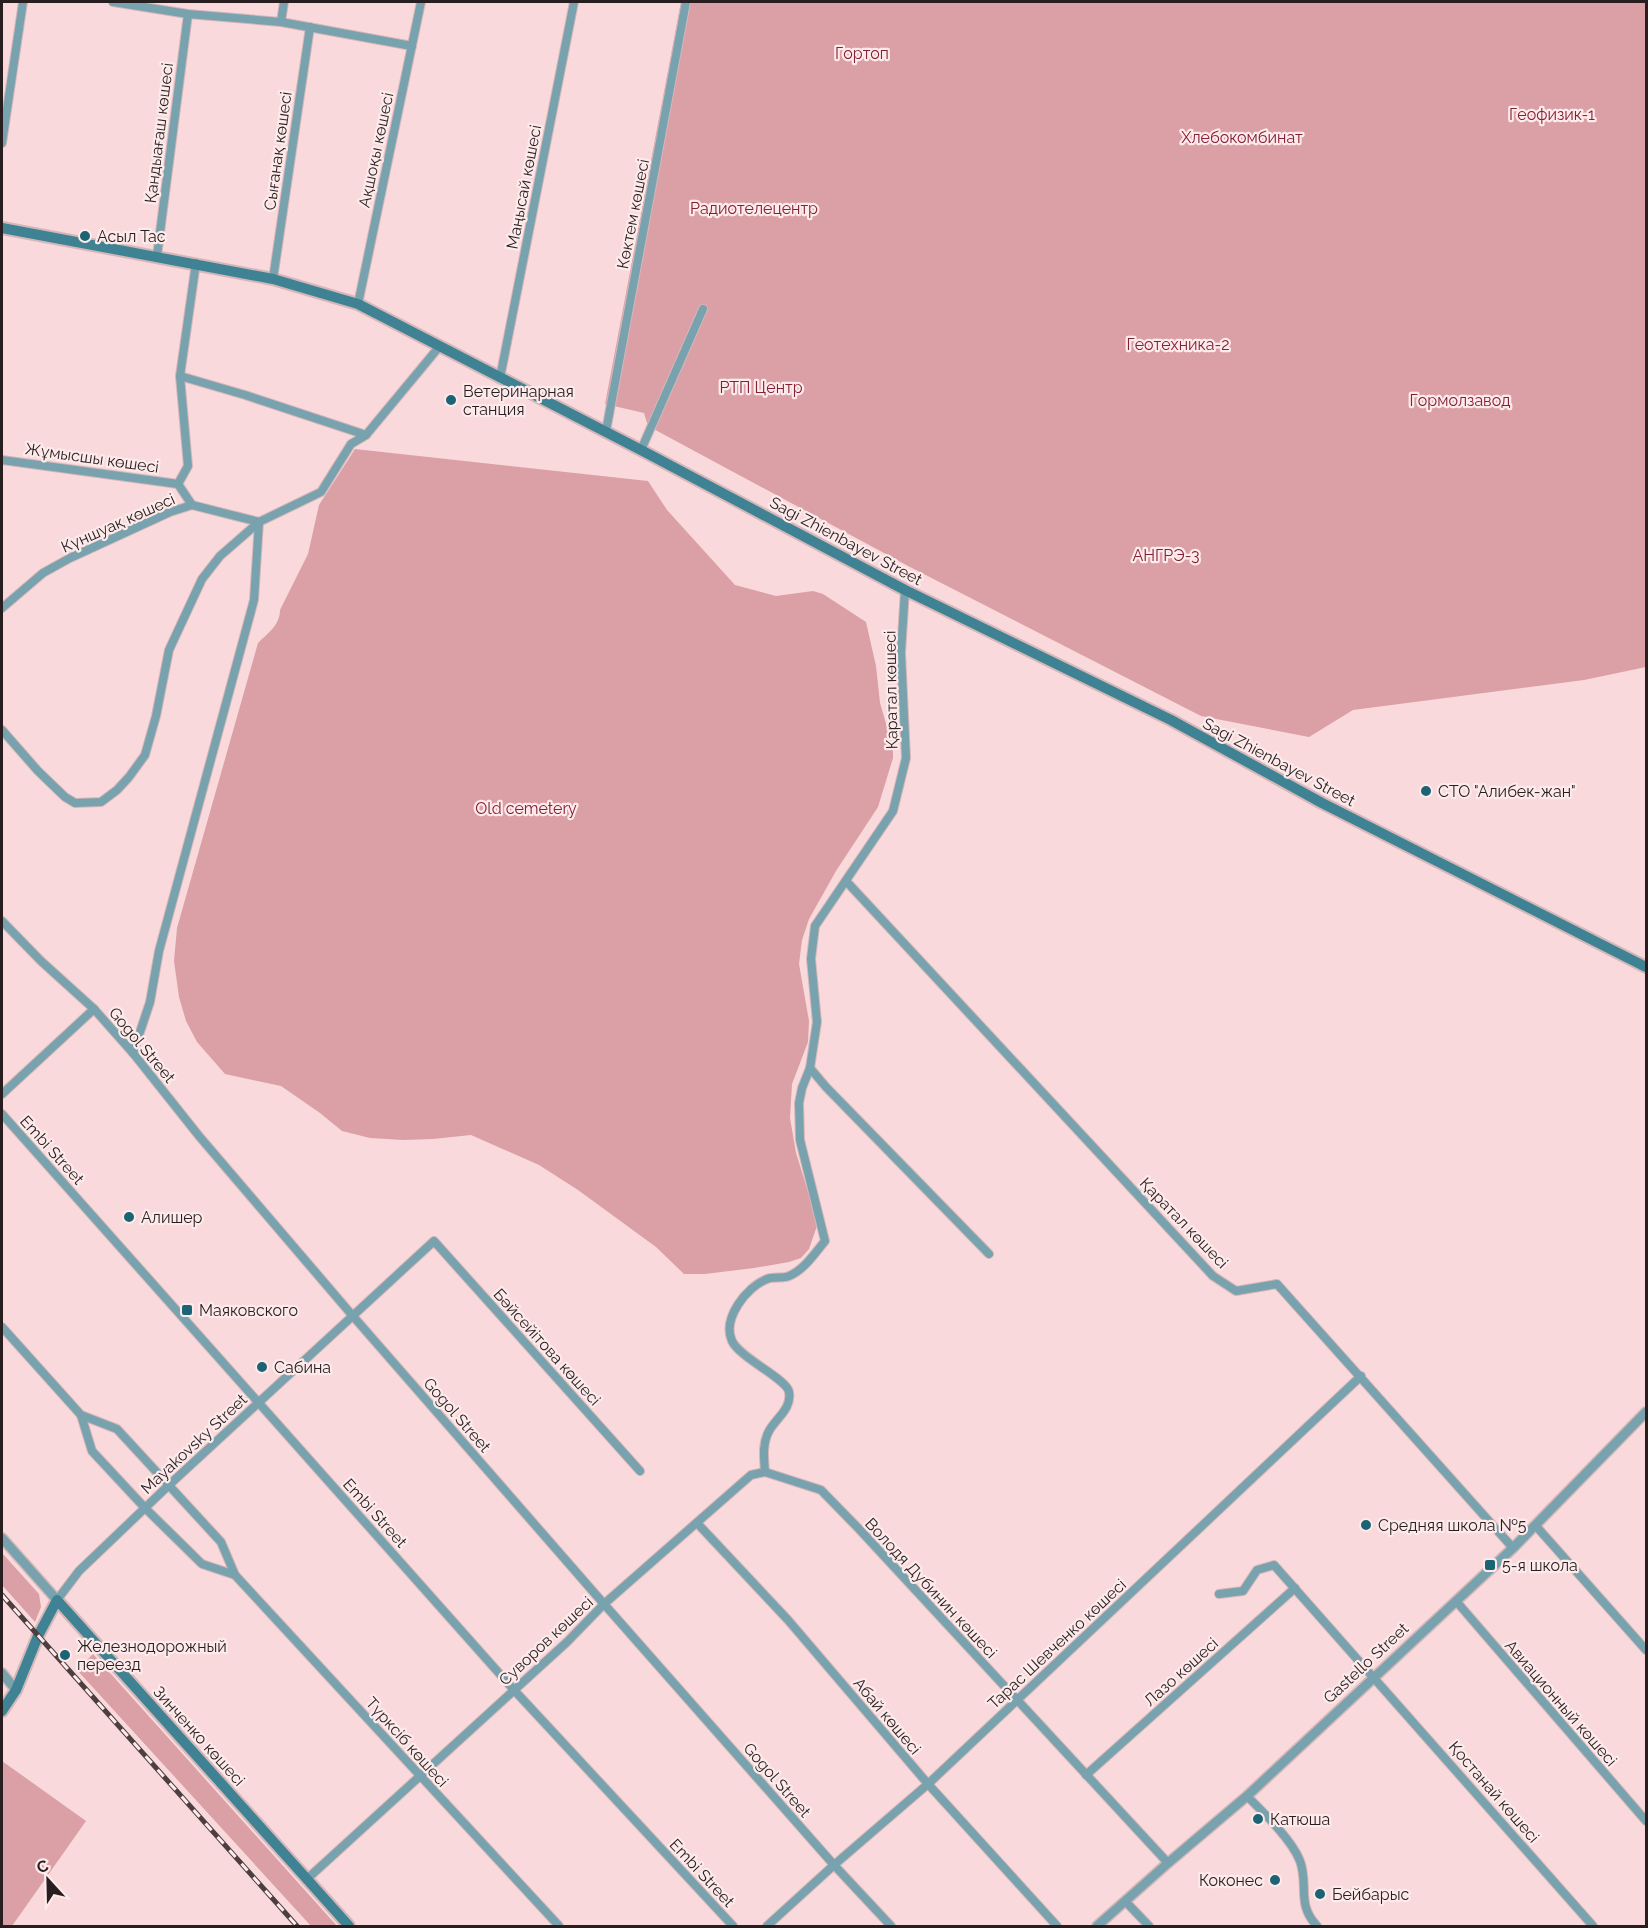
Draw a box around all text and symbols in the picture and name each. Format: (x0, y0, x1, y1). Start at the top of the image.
park label: Гортоп (835, 44, 889, 63)
street label: Қандыағаш көшесі (141, 62, 177, 204)
street label: Сығанақ көшесі (260, 90, 296, 212)
street label: Ақшоқы көшесі (355, 91, 397, 209)
park label: Геофизик-1 (1509, 105, 1595, 124)
street label: Маңысай көшесі (503, 123, 545, 251)
park label: Хлебокомбинат (1181, 128, 1303, 147)
street label: Көктем көшесі (613, 157, 653, 271)
park label: Радиотелецентр (690, 199, 818, 218)
place label: Асыл Тас (97, 227, 166, 246)
marker: Асыл Тас (78, 229, 92, 243)
park label: Геотехника-2 (1126, 335, 1230, 354)
park label: РТП Центр (719, 378, 803, 397)
place label: Ветеринарная станция (463, 382, 574, 419)
park label: Гормолзавод (1410, 391, 1510, 410)
marker: Ветеринарная станция (444, 393, 458, 407)
street label: Жұмысшы көшесі (24, 439, 160, 477)
street label: Күншуақ көшесі (58, 489, 178, 557)
street label: Sagi Zhienbayev Street (767, 493, 926, 590)
park label: АНГРЭ-3 (1132, 546, 1200, 565)
street label: Қаратал көшесі (880, 630, 902, 750)
street label: Sagi Zhienbayev Street (1200, 714, 1359, 811)
place label: СТО "Алибек-жан" (1438, 782, 1576, 801)
marker: СТО "Алибек-жан" (1419, 784, 1433, 798)
park label: Old cemetery (475, 799, 577, 818)
street label: Gogol Street (105, 1003, 179, 1087)
street label: Embi Street (16, 1112, 88, 1189)
street label: Қаратал көшесі (1136, 1174, 1232, 1272)
place label: Алишер (141, 1208, 203, 1227)
marker: Алишер (122, 1210, 136, 1224)
street label: Бәйсейітова көшесі (489, 1285, 605, 1409)
place label: Маяковского (199, 1301, 298, 1320)
marker: Маяковского (180, 1303, 194, 1317)
place label: Сабина (274, 1358, 331, 1377)
marker: Сабина (255, 1360, 269, 1374)
street label: Gogol Street (419, 1374, 495, 1457)
street label: Mayakovsky Street (137, 1390, 251, 1498)
street label: Embi Street (339, 1475, 411, 1552)
street label: Володя Дубинин көшесі (861, 1514, 1001, 1662)
place label: Средняя школа №5 (1378, 1516, 1527, 1535)
marker: Средняя школа №5 (1359, 1518, 1373, 1532)
place label: 5-я школа (1502, 1556, 1578, 1575)
marker: 5-я школа (1483, 1558, 1497, 1572)
street label: Тарас Шевченко көшесі (984, 1575, 1130, 1713)
street label: Суворов көшесі (495, 1593, 597, 1689)
street label: Gastello Street (1320, 1618, 1413, 1707)
street label: Лазо көшесі (1140, 1634, 1222, 1710)
street label: Авиационный көшесі (1501, 1636, 1621, 1770)
place label: Железнодорожный переезд (77, 1637, 227, 1674)
marker: Железнодорожный переезд (58, 1648, 72, 1662)
street label: Абай көшесі (849, 1674, 925, 1758)
street label: Зинченко көшесі (149, 1682, 249, 1790)
street label: Түрксіб көшесі (362, 1693, 452, 1791)
street label: Қостанай көшесі (1445, 1737, 1543, 1847)
street label: Gogol Street (739, 1739, 815, 1822)
place label: Катюша (1270, 1810, 1330, 1829)
marker: Катюша (1251, 1812, 1265, 1826)
street label: Embi Street (666, 1835, 739, 1911)
north arrow (18, 1850, 78, 1910)
text: С (34, 1856, 51, 1877)
place label: Коконес (1199, 1871, 1263, 1890)
marker: Коконес (1268, 1873, 1282, 1887)
place label: Бейбарыс (1332, 1885, 1409, 1904)
marker: Бейбарыс (1313, 1887, 1327, 1901)

